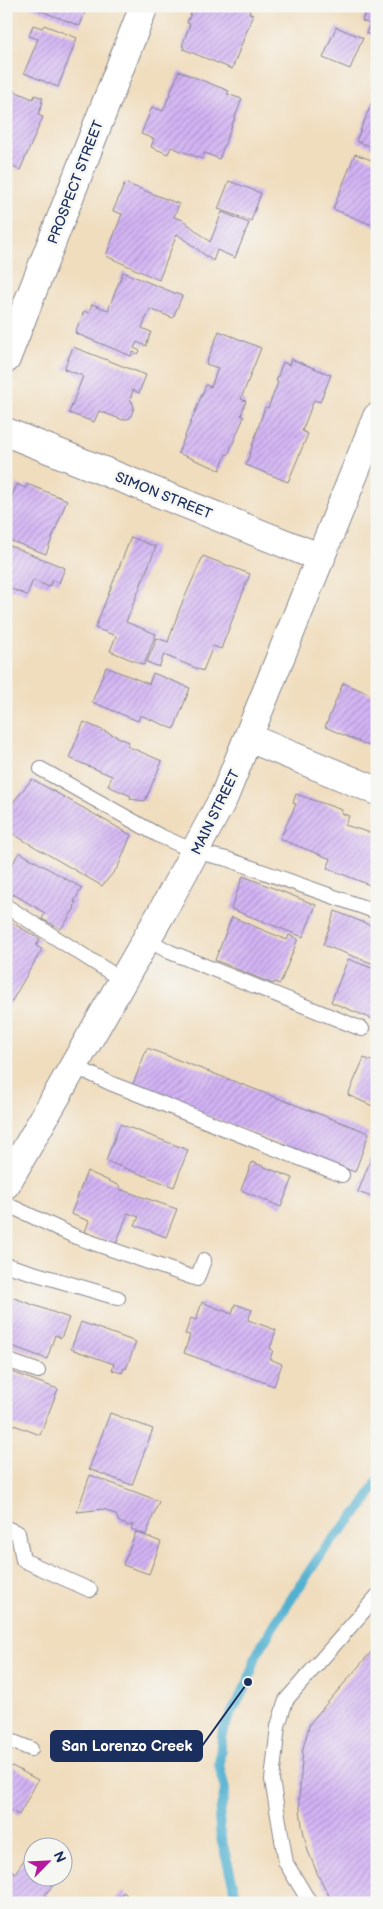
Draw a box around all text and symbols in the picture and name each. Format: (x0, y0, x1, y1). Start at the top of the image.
street label: PROSPECT STREET (44, 117, 107, 246)
street label: SIMON STREET (113, 468, 215, 523)
street label: MAIN STREET (188, 766, 244, 858)
callout: San Lorenzo Creek (51, 1731, 202, 1761)
text: San Lorenzo Creek (62, 1737, 192, 1756)
north arrow (22, 1836, 72, 1886)
text: N (50, 1849, 69, 1865)

